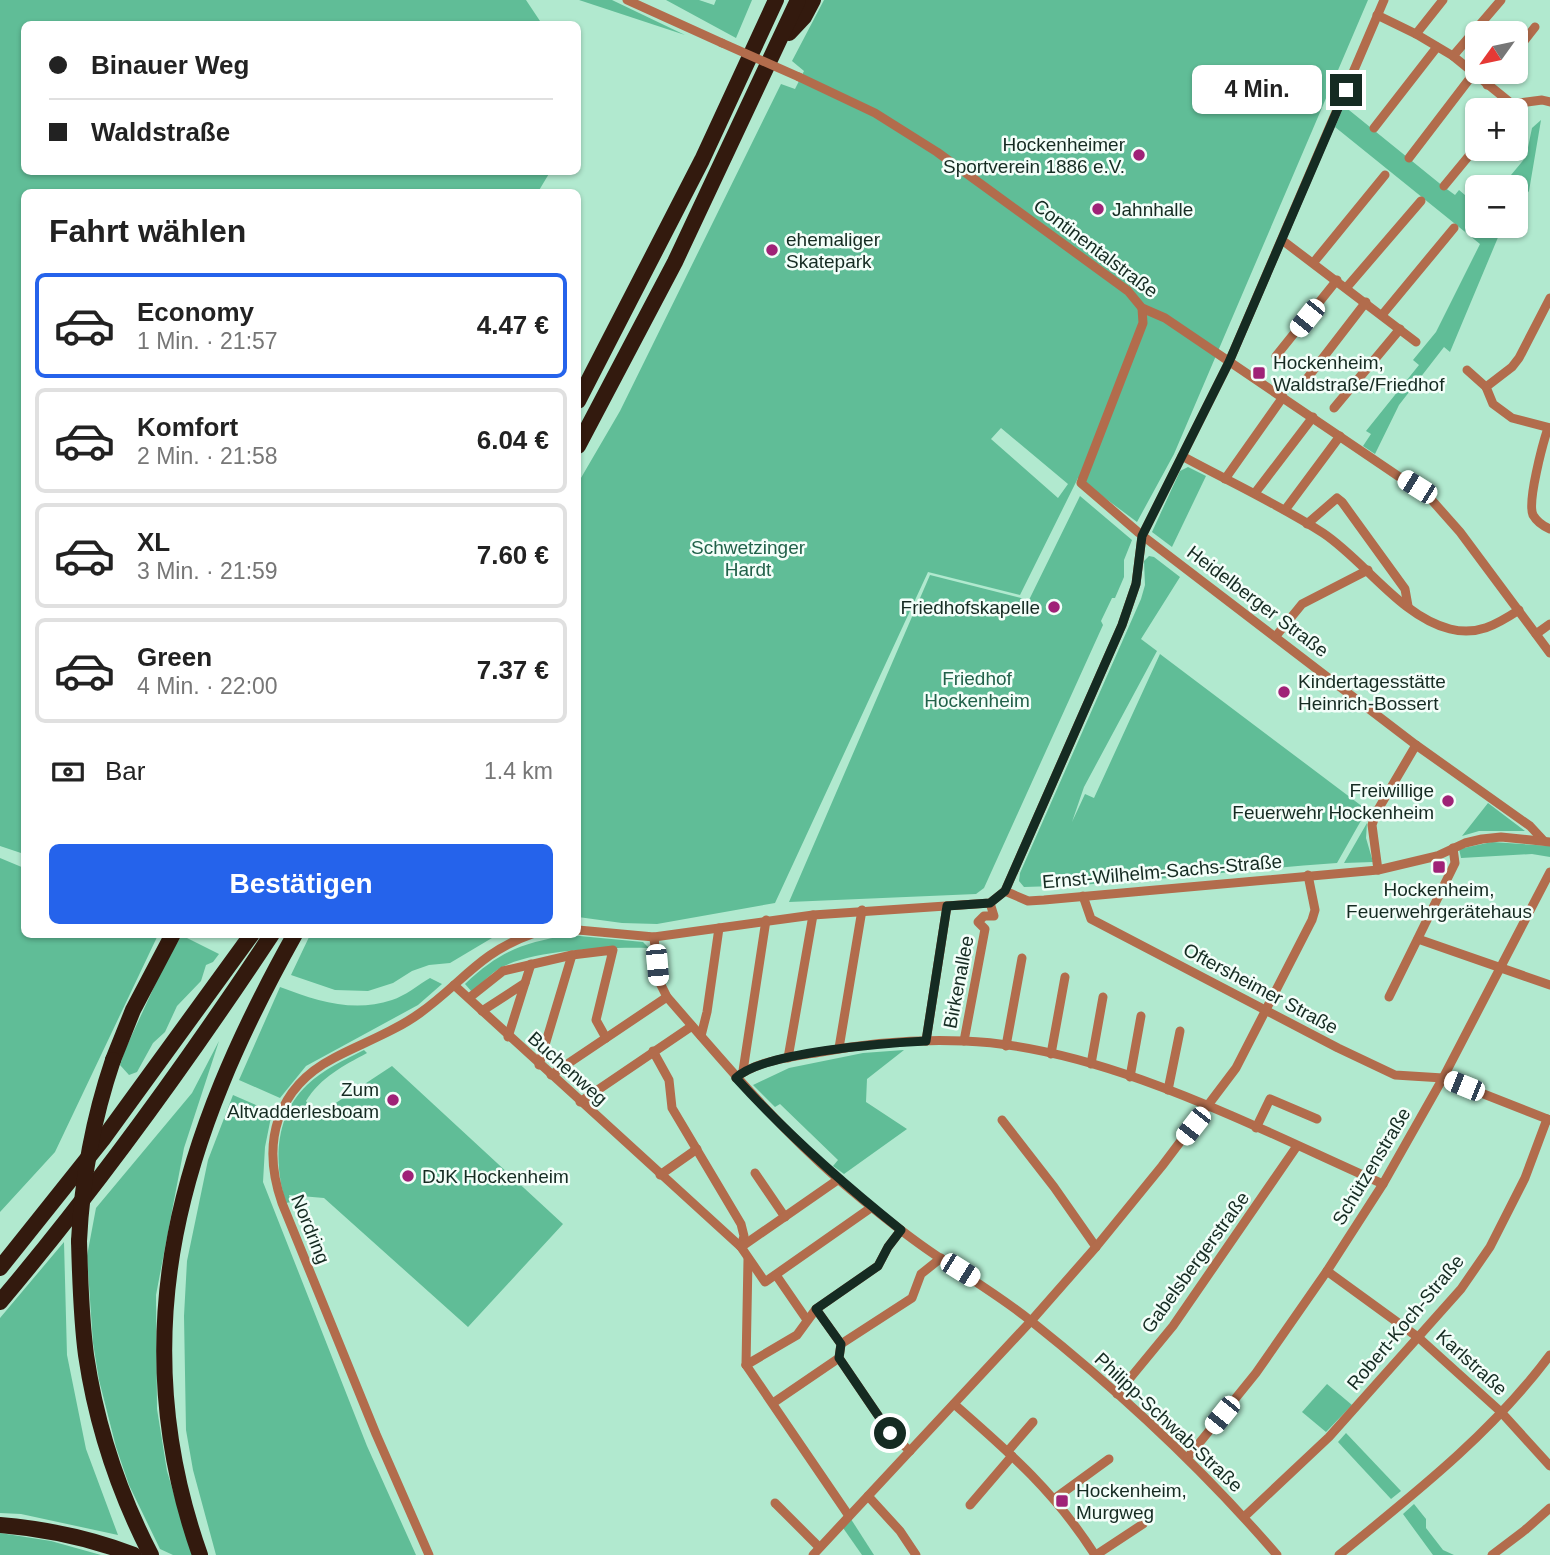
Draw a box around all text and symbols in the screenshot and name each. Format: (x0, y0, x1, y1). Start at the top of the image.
north arrow (1465, 21, 1528, 84)
map controls (1465, 21, 1528, 238)
text: Binauer Weg (91, 50, 249, 80)
callout: 4 Min. (1192, 66, 1322, 114)
route end (1330, 74, 1362, 106)
text: 4 Min. (1224, 76, 1290, 102)
button: + (1465, 98, 1528, 161)
text: Waldstraße (91, 117, 230, 147)
place label: Hockenheimer Sportverein 1886 e.V. (943, 134, 1126, 177)
marker: Hockenheimer Sportverein 1886 e.V. (1131, 147, 1147, 163)
button: − (1465, 175, 1528, 238)
street label: Continentalstraße (1029, 195, 1162, 302)
place label: Jahnhalle (1112, 199, 1193, 220)
marker: Jahnhalle (1090, 201, 1106, 217)
text: Fahrt wählen (49, 213, 246, 249)
place label: ehemaliger Skatepark (786, 229, 881, 272)
marker: ehemaliger Skatepark (764, 242, 780, 258)
icon: car (53, 294, 116, 357)
car (1286, 295, 1329, 341)
text: Economy (137, 297, 254, 327)
text: 4.47 € (477, 310, 549, 340)
text: 1 Min. · 21:57 (137, 328, 278, 354)
place label: Hockenheim, Waldstraße/Friedhof (1273, 352, 1445, 395)
marker: Hockenheim, Waldstraße/Friedhof (1251, 365, 1267, 381)
icon: car (53, 409, 116, 472)
text: Komfort (137, 412, 238, 442)
text: 6.04 € (477, 425, 549, 455)
text: 2 Min. · 21:58 (137, 443, 278, 469)
car (1394, 467, 1441, 507)
icon: car (53, 524, 116, 587)
text: XL (137, 527, 170, 557)
park label: Schwetzinger Hardt (691, 537, 806, 580)
text: 7.60 € (477, 540, 549, 570)
street label: Heidelberger Straße (1183, 542, 1332, 661)
text: 3 Min. · 21:59 (137, 558, 278, 584)
place label: Friedhofskapelle (901, 597, 1040, 618)
marker: Friedhofskapelle (1046, 599, 1062, 615)
icon: car (53, 639, 116, 702)
text: Green (137, 642, 212, 672)
text: 7.37 € (477, 655, 549, 685)
park label: Friedhof Hockenheim (924, 668, 1030, 711)
place label: Kindertagesstätte Heinrich-Bossert (1298, 671, 1446, 714)
text: 4 Min. · 22:00 (137, 673, 278, 699)
marker: Kindertagesstätte Heinrich-Bossert (1276, 684, 1292, 700)
icon: cash (49, 753, 87, 791)
text: Bar (105, 756, 145, 786)
text: 1.4 km (484, 758, 553, 784)
place label: Freiwillige Feuerwehr Hockenheim (1232, 780, 1434, 823)
marker: Freiwillige Feuerwehr Hockenheim (1440, 793, 1456, 809)
button: Bestätigen (49, 844, 553, 924)
street label: Ernst-Wilhelm-Sachs-Straße (1041, 851, 1283, 892)
marker: Hockenheim, Feuerwehrgerätehaus (1431, 859, 1447, 875)
place label: Hockenheim, Feuerwehrgerätehaus (1346, 879, 1532, 922)
street label: Birkenallee (939, 934, 978, 1030)
street label: Oftersheimer Straße (1180, 939, 1342, 1038)
car (645, 943, 670, 987)
street label: Buchenweg (524, 1027, 612, 1109)
car (1441, 1068, 1488, 1104)
place label: Zum Altvadderlesboam (227, 1079, 379, 1122)
marker: Zum Altvadderlesboam (385, 1092, 401, 1108)
car (1172, 1103, 1215, 1149)
street label: Schützenstraße (1328, 1104, 1415, 1229)
place label: DJK Hockenheim (422, 1166, 569, 1187)
marker: DJK Hockenheim (400, 1168, 416, 1184)
street label: Gabelsbergerstraße (1137, 1188, 1254, 1337)
street label: Nordring (287, 1191, 334, 1267)
car (937, 1250, 984, 1290)
street label: Robert-Koch-Straße (1343, 1250, 1468, 1394)
street label: Karlstraße (1432, 1325, 1511, 1399)
street label: Philipp-Schwab-Straße (1090, 1348, 1247, 1496)
car (1201, 1392, 1244, 1438)
route start (874, 1417, 906, 1449)
place label: Hockenheim, Murgweg (1076, 1480, 1187, 1523)
marker: Hockenheim, Murgweg (1054, 1493, 1070, 1509)

